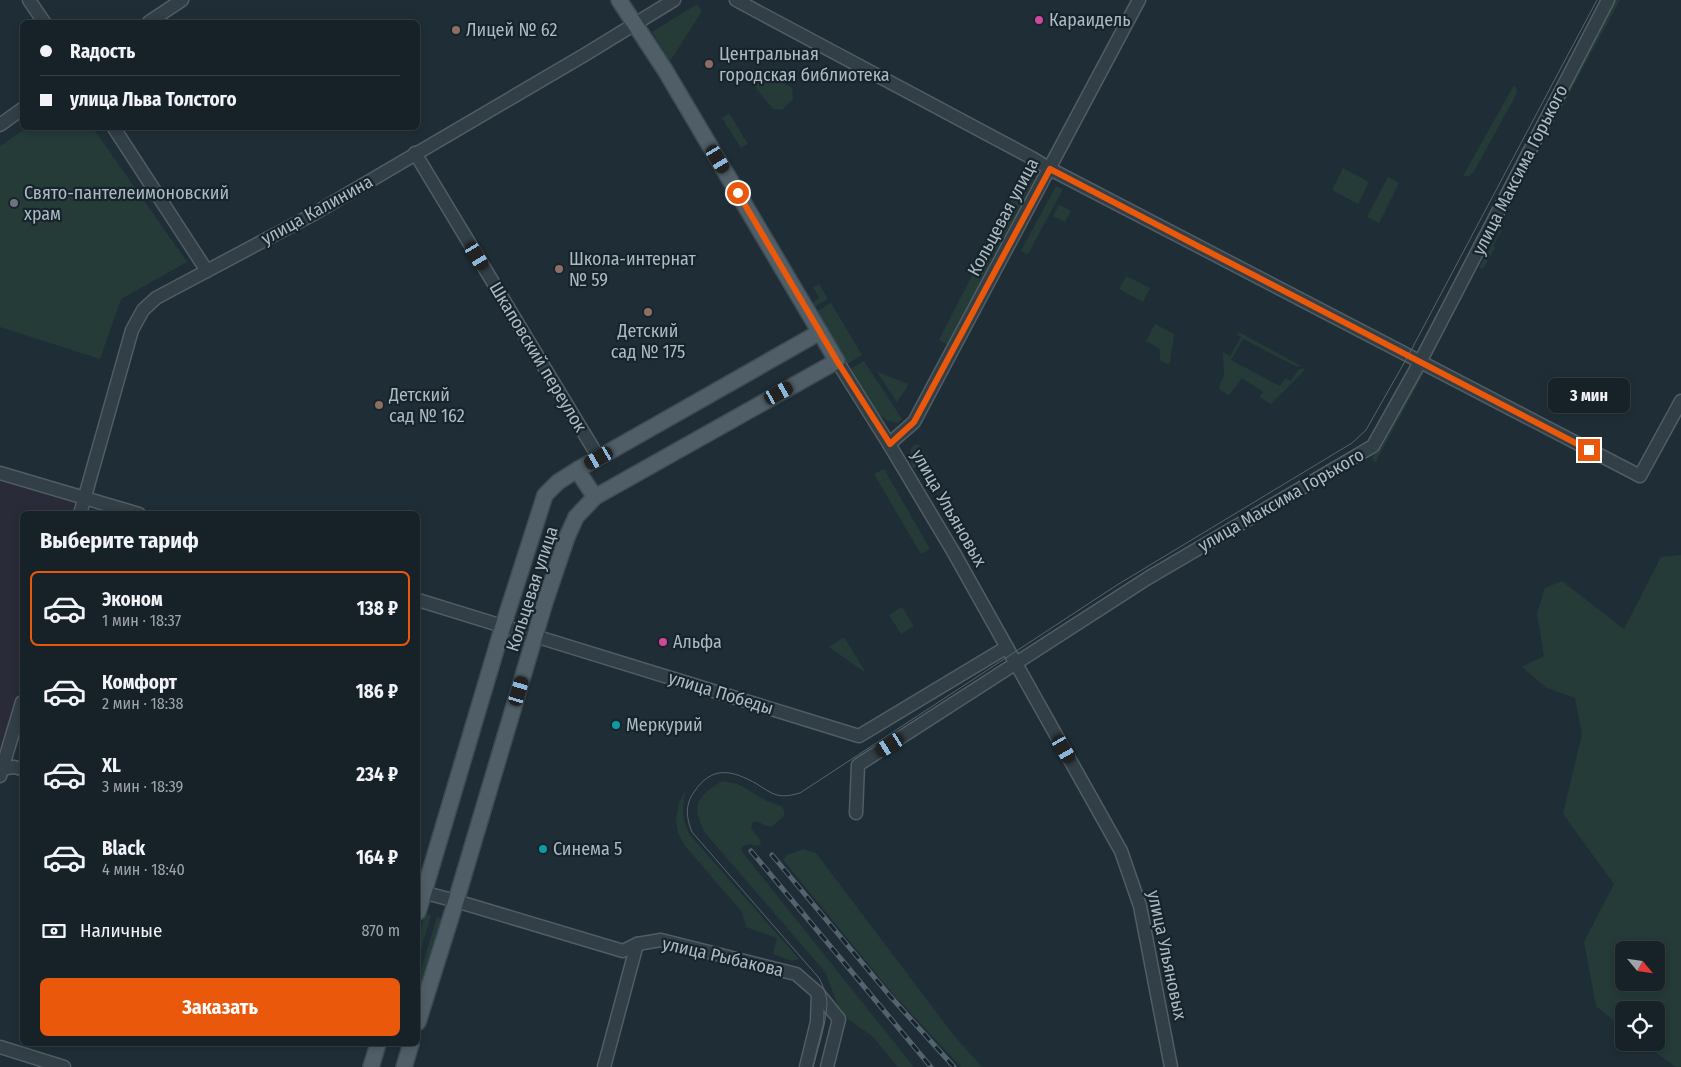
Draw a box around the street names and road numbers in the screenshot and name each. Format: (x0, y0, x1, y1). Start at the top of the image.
street label: улица Максима Горького (1467, 81, 1573, 259)
street label: Кольцевая улица (963, 154, 1043, 280)
street label: улица Калинина (257, 170, 377, 250)
street label: Шкаповский переулок (484, 278, 592, 437)
street label: улица Максима Горького (1194, 443, 1368, 557)
street label: улица Ульяновых (907, 445, 991, 571)
street label: Кольцевая улица (501, 523, 563, 654)
street label: улица Победы (666, 667, 776, 719)
street label: улица Ульяновых (1143, 888, 1191, 1022)
street label: улица Рыбакова (660, 932, 786, 982)

